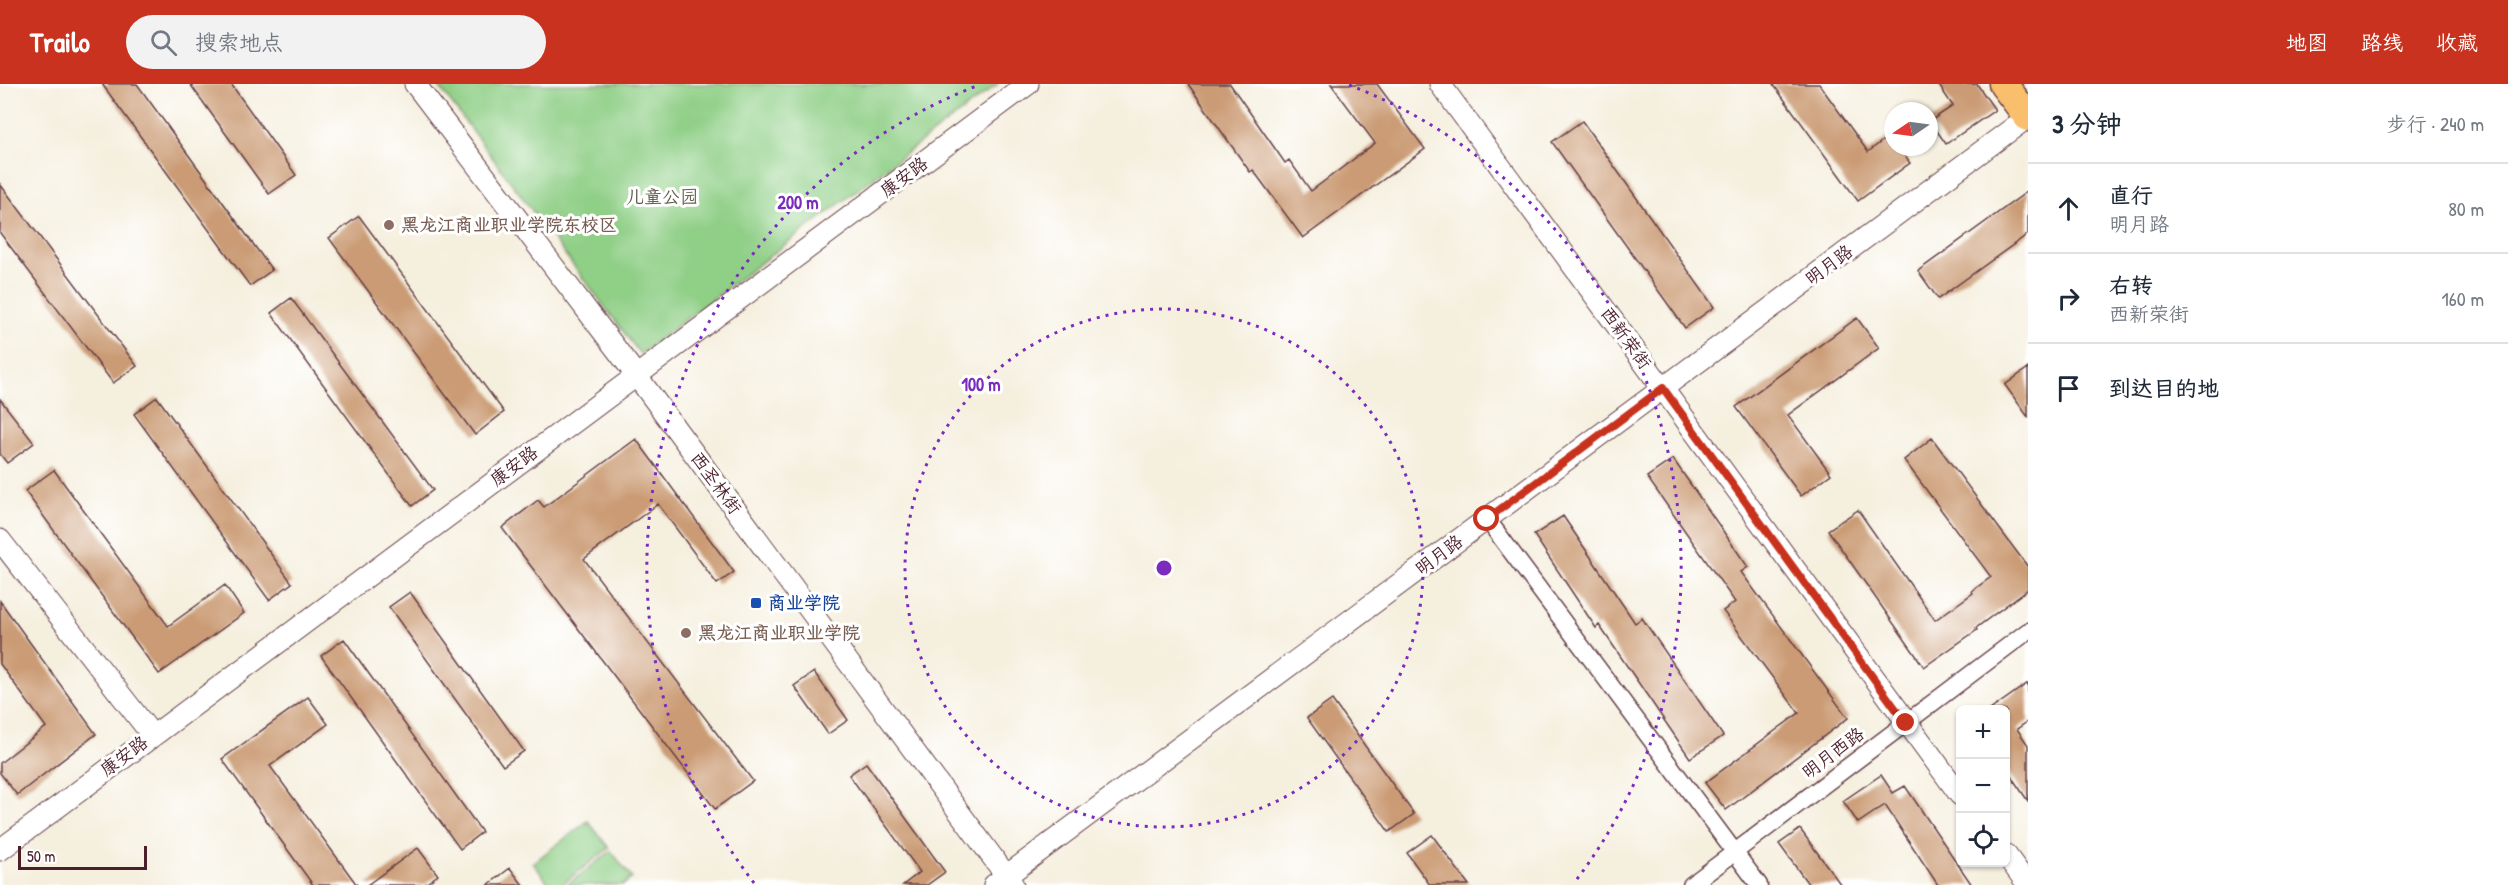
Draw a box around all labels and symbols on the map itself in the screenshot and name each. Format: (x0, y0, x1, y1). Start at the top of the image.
north arrow (1884, 102, 1938, 156)
street label: 康安路 (875, 150, 933, 203)
park label: 儿童公园 (626, 184, 698, 209)
text: 200 m (778, 190, 818, 215)
place label: 黑龙江商业职业学院东校区 (401, 212, 617, 237)
marker: 黑龙江商业职业学院东校区 (382, 218, 396, 232)
street label: 明月路 (1800, 238, 1858, 291)
street label: 西新荣街 (1595, 301, 1658, 374)
text: 100 m (961, 372, 1001, 397)
street label: 康安路 (485, 439, 543, 492)
street label: 西圣林街 (685, 446, 748, 519)
route start (1473, 505, 1499, 531)
street label: 明月路 (1410, 528, 1468, 581)
centre of rings (1154, 558, 1174, 578)
place label: 商业学院 (768, 590, 840, 615)
marker: 商业学院 (749, 596, 763, 610)
place label: 黑龙江商业职业学院 (698, 620, 860, 645)
marker: 黑龙江商业职业学院 (679, 626, 693, 640)
route end (1892, 709, 1918, 735)
street label: 明月西路 (1796, 721, 1869, 784)
street label: 康安路 (95, 729, 153, 782)
scale bar (18, 843, 147, 870)

